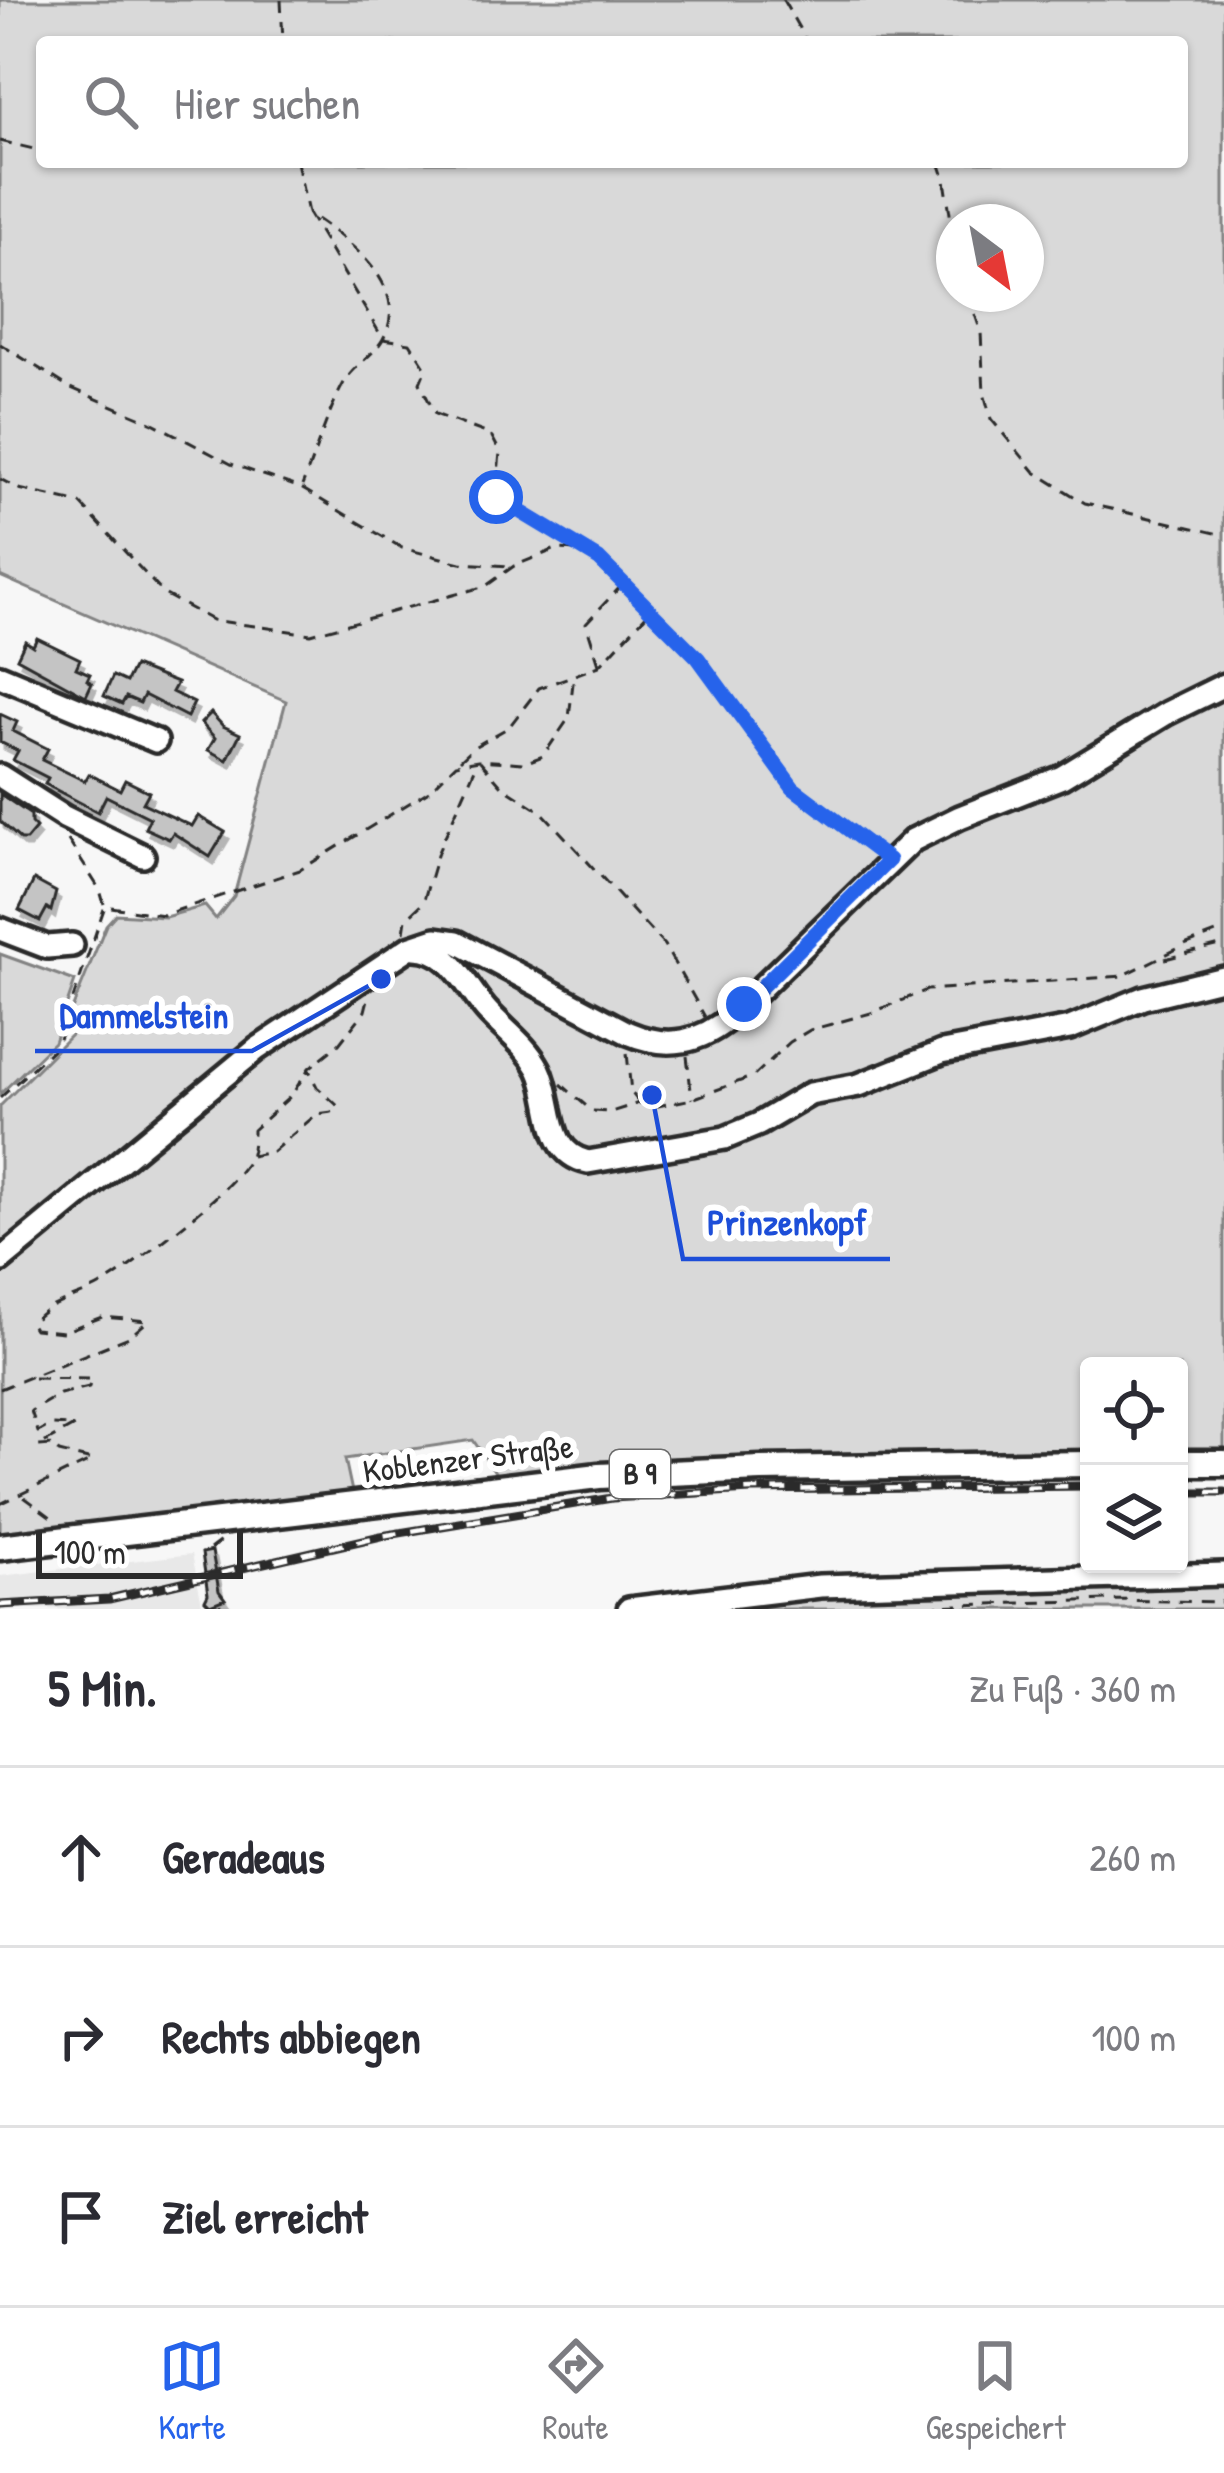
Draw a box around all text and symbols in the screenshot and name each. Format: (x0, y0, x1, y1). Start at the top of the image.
search box (36, 36, 1188, 168)
icon: search (78, 69, 144, 135)
text: Hier suchen (174, 72, 361, 133)
north arrow (936, 204, 1044, 312)
route start (469, 470, 523, 524)
route end (717, 977, 771, 1031)
callout: Dammelstein (35, 979, 252, 1051)
text: Dammelstein (60, 990, 228, 1039)
callout: Prinzenkopf (683, 1187, 890, 1259)
text: Prinzenkopf (707, 1197, 868, 1247)
map controls (1080, 1357, 1188, 1573)
button: locate (1080, 1357, 1188, 1465)
street label: Koblenzer Straße (360, 1423, 576, 1494)
road number: B 9 (610, 1450, 670, 1498)
button: layers (1080, 1465, 1188, 1573)
scale bar (36, 1525, 243, 1578)
text: 100 m (54, 1530, 126, 1574)
text: 5 Min. (48, 1653, 157, 1722)
text: Zu Fuß · 360 m (969, 1661, 1176, 1714)
icon: ahead (48, 1824, 114, 1890)
text: Geradeaus (162, 1826, 325, 1887)
text: 260 m (1089, 1830, 1176, 1883)
icon: right (48, 2004, 114, 2070)
text: Rechts abbiegen (162, 2006, 421, 2067)
text: 100 m (1091, 2010, 1176, 2063)
icon: arrive (48, 2184, 114, 2250)
text: Ziel erreicht (162, 2186, 368, 2247)
tab: Karte (158, 2333, 226, 2449)
tab: Route (543, 2333, 609, 2449)
tab: Gespeichert (925, 2333, 1066, 2449)

